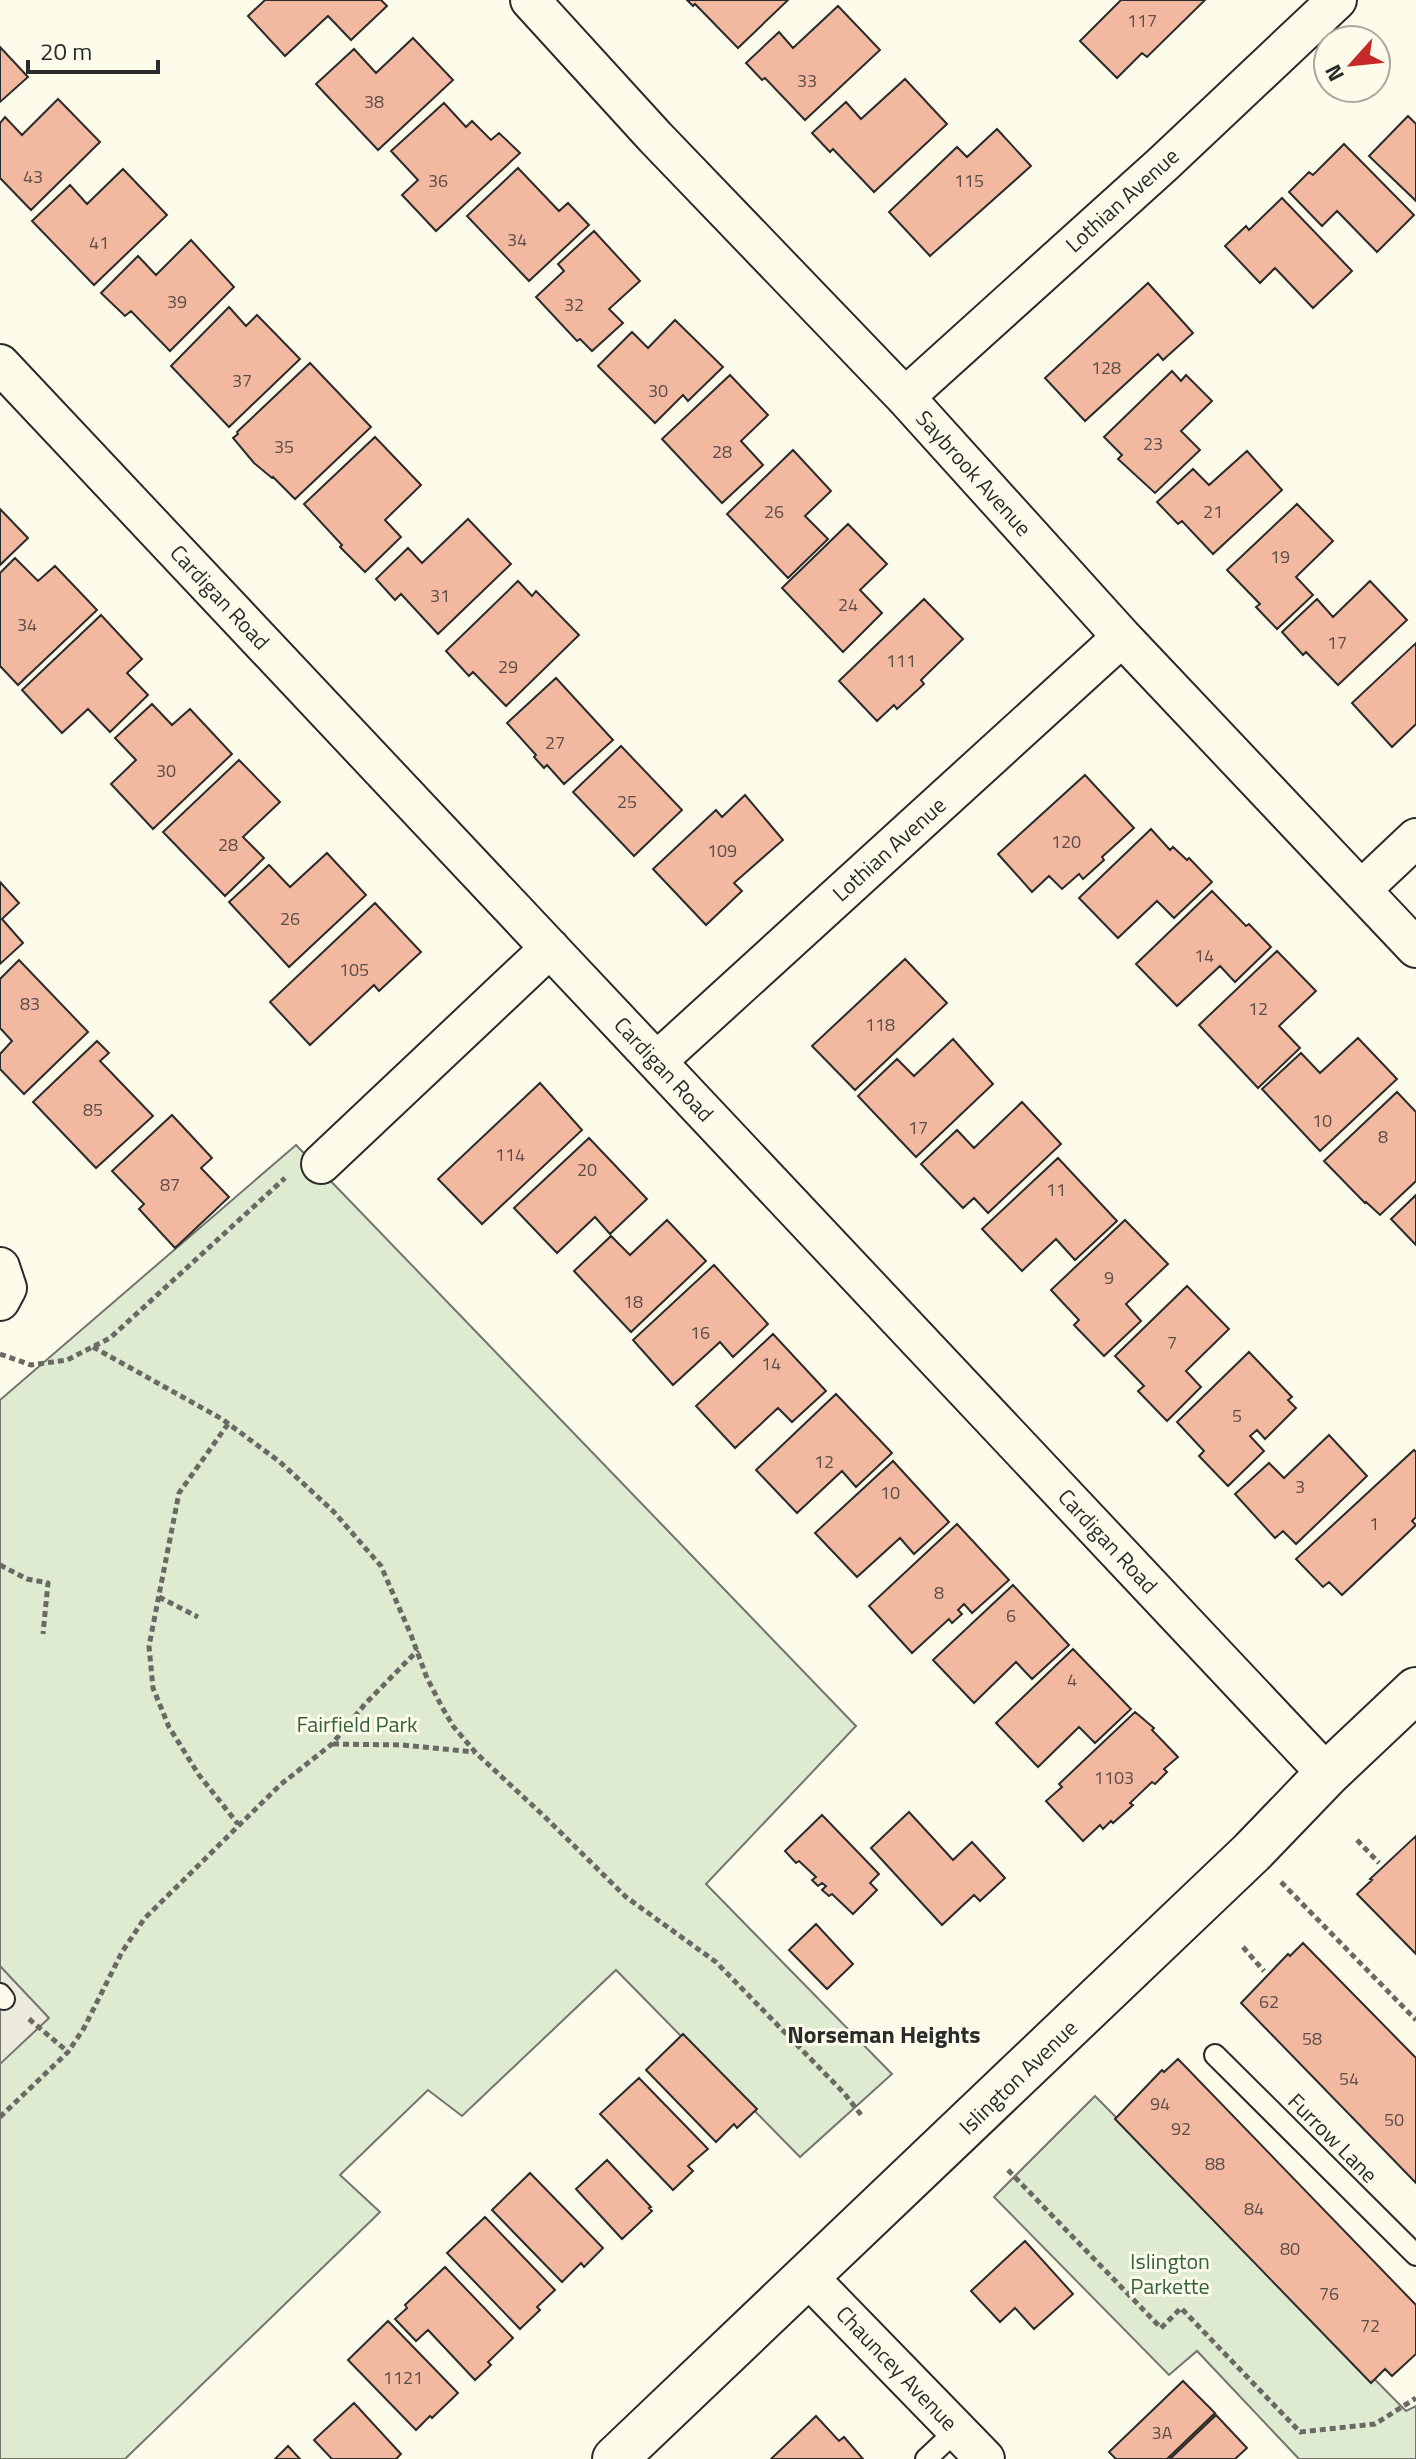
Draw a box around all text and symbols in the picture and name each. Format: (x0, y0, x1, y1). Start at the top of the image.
house number: 117 (1127, 7, 1157, 34)
scale bar (28, 24, 158, 74)
north arrow (1312, 24, 1392, 104)
text: 20 m (40, 33, 92, 69)
text: N (1316, 59, 1353, 88)
house number: 33 (797, 67, 817, 94)
house number: 38 (364, 88, 384, 115)
street label: Lothian Avenue (1058, 140, 1186, 260)
house number: 43 (23, 163, 43, 190)
house number: 36 (428, 167, 448, 194)
house number: 115 (954, 167, 984, 194)
house number: 34 (507, 226, 527, 253)
house number: 41 (89, 229, 109, 256)
house number: 39 (167, 288, 187, 315)
house number: 32 (564, 291, 584, 318)
house number: 128 (1091, 354, 1121, 381)
house number: 37 (232, 367, 252, 394)
house number: 30 (648, 377, 668, 404)
street label: Saybrook Avenue (908, 402, 1040, 544)
house number: 23 (1143, 430, 1163, 457)
house number: 35 (274, 433, 294, 460)
house number: 28 (712, 438, 732, 465)
house number: 26 (764, 498, 784, 525)
house number: 21 (1203, 498, 1223, 525)
street label: Cardigan Road (162, 537, 278, 657)
house number: 19 (1270, 543, 1290, 570)
house number: 31 (430, 582, 450, 609)
house number: 24 (838, 591, 858, 618)
house number: 34 (17, 611, 37, 638)
house number: 17 (1327, 629, 1347, 656)
house number: 111 (886, 647, 916, 674)
house number: 29 (498, 653, 518, 680)
house number: 27 (545, 729, 565, 756)
house number: 30 (156, 757, 176, 784)
house number: 25 (617, 788, 637, 815)
street label: Lothian Avenue (825, 789, 953, 909)
house number: 120 (1051, 828, 1081, 855)
house number: 28 (218, 831, 238, 858)
house number: 109 (707, 837, 737, 864)
house number: 26 (280, 905, 300, 932)
house number: 14 (1194, 942, 1214, 969)
house number: 105 (339, 956, 369, 983)
house number: 83 (20, 990, 40, 1017)
house number: 12 (1248, 995, 1268, 1022)
street label: Cardigan Road (606, 1009, 722, 1129)
house number: 118 (865, 1011, 895, 1038)
house number: 85 (83, 1096, 103, 1123)
house number: 10 (1312, 1107, 1332, 1134)
house number: 17 (908, 1114, 928, 1141)
house number: 8 (1378, 1123, 1388, 1150)
house number: 114 (495, 1141, 525, 1168)
house number: 20 (577, 1156, 597, 1183)
house number: 87 (160, 1171, 180, 1198)
house number: 11 (1046, 1176, 1066, 1203)
house number: 9 (1104, 1264, 1114, 1291)
house number: 18 (623, 1288, 643, 1315)
house number: 16 (690, 1319, 710, 1346)
house number: 7 (1167, 1329, 1177, 1356)
house number: 14 (761, 1350, 781, 1377)
house number: 5 (1232, 1402, 1242, 1429)
house number: 12 (814, 1448, 834, 1475)
house number: 3 (1295, 1473, 1305, 1500)
house number: 10 (880, 1479, 900, 1506)
street label: Cardigan Road (1050, 1481, 1166, 1601)
house number: 1 (1369, 1510, 1379, 1537)
house number: 8 (934, 1579, 944, 1606)
house number: 6 (1006, 1602, 1016, 1629)
house number: 4 (1067, 1666, 1077, 1693)
park label: Fairfield Park (296, 1707, 418, 1741)
house number: 1103 (1094, 1764, 1134, 1791)
house number: 62 (1259, 1988, 1279, 2015)
street label: Islington Avenue (951, 2011, 1085, 2143)
district label: Norseman Heights (787, 2016, 981, 2052)
house number: 58 (1302, 2025, 1322, 2052)
house number: 54 (1339, 2065, 1359, 2092)
street label: Furrow Lane (1280, 2085, 1386, 2191)
house number: 94 (1150, 2090, 1170, 2117)
house number: 50 (1384, 2106, 1404, 2133)
house number: 92 (1171, 2115, 1191, 2142)
house number: 88 (1205, 2150, 1225, 2177)
house number: 84 (1244, 2195, 1264, 2222)
house number: 80 (1280, 2235, 1300, 2262)
park label: Islington Parkette (1130, 2244, 1210, 2303)
house number: 76 (1319, 2280, 1339, 2307)
street label: Chauncey Avenue (828, 2298, 966, 2438)
house number: 72 (1360, 2312, 1380, 2339)
house number: 1121 (383, 2364, 423, 2391)
house number: 3A (1152, 2419, 1173, 2446)

